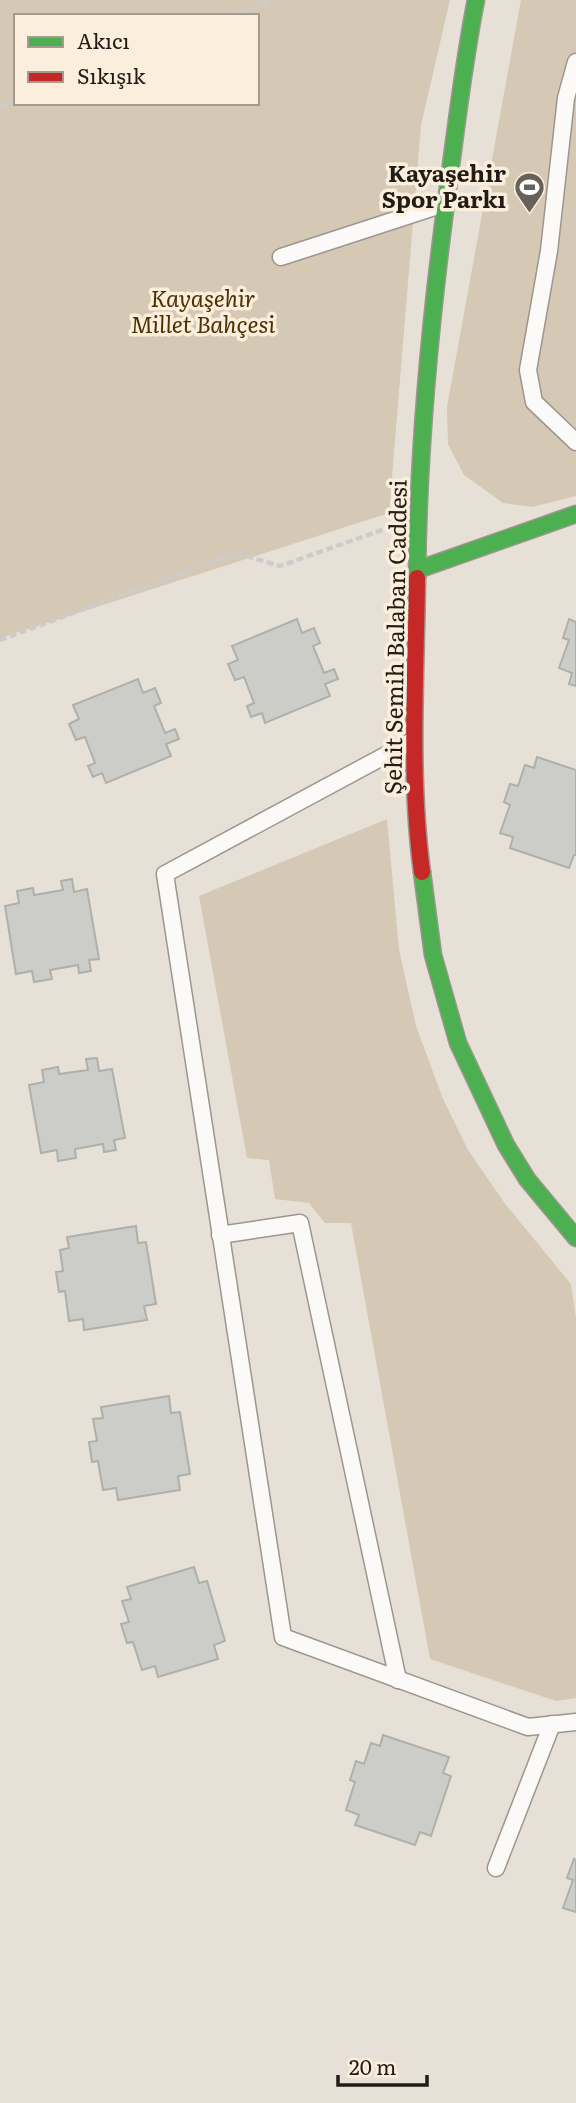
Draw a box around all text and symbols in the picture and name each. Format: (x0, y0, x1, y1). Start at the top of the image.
legend (14, 14, 259, 105)
text: Akıcı (77, 24, 130, 55)
text: Sıkışık (77, 59, 146, 90)
place label: Kayaşehir Spor Parkı (382, 155, 507, 215)
sports icon: Kayaşehir Spor Parkı (512, 170, 546, 214)
park label: Kayaşehir Millet Bahçesi (131, 280, 275, 340)
street label: Şehit Semih Balaban Caddesi (374, 479, 414, 795)
scale bar (338, 2044, 427, 2088)
text: 20 m (349, 2050, 396, 2081)

